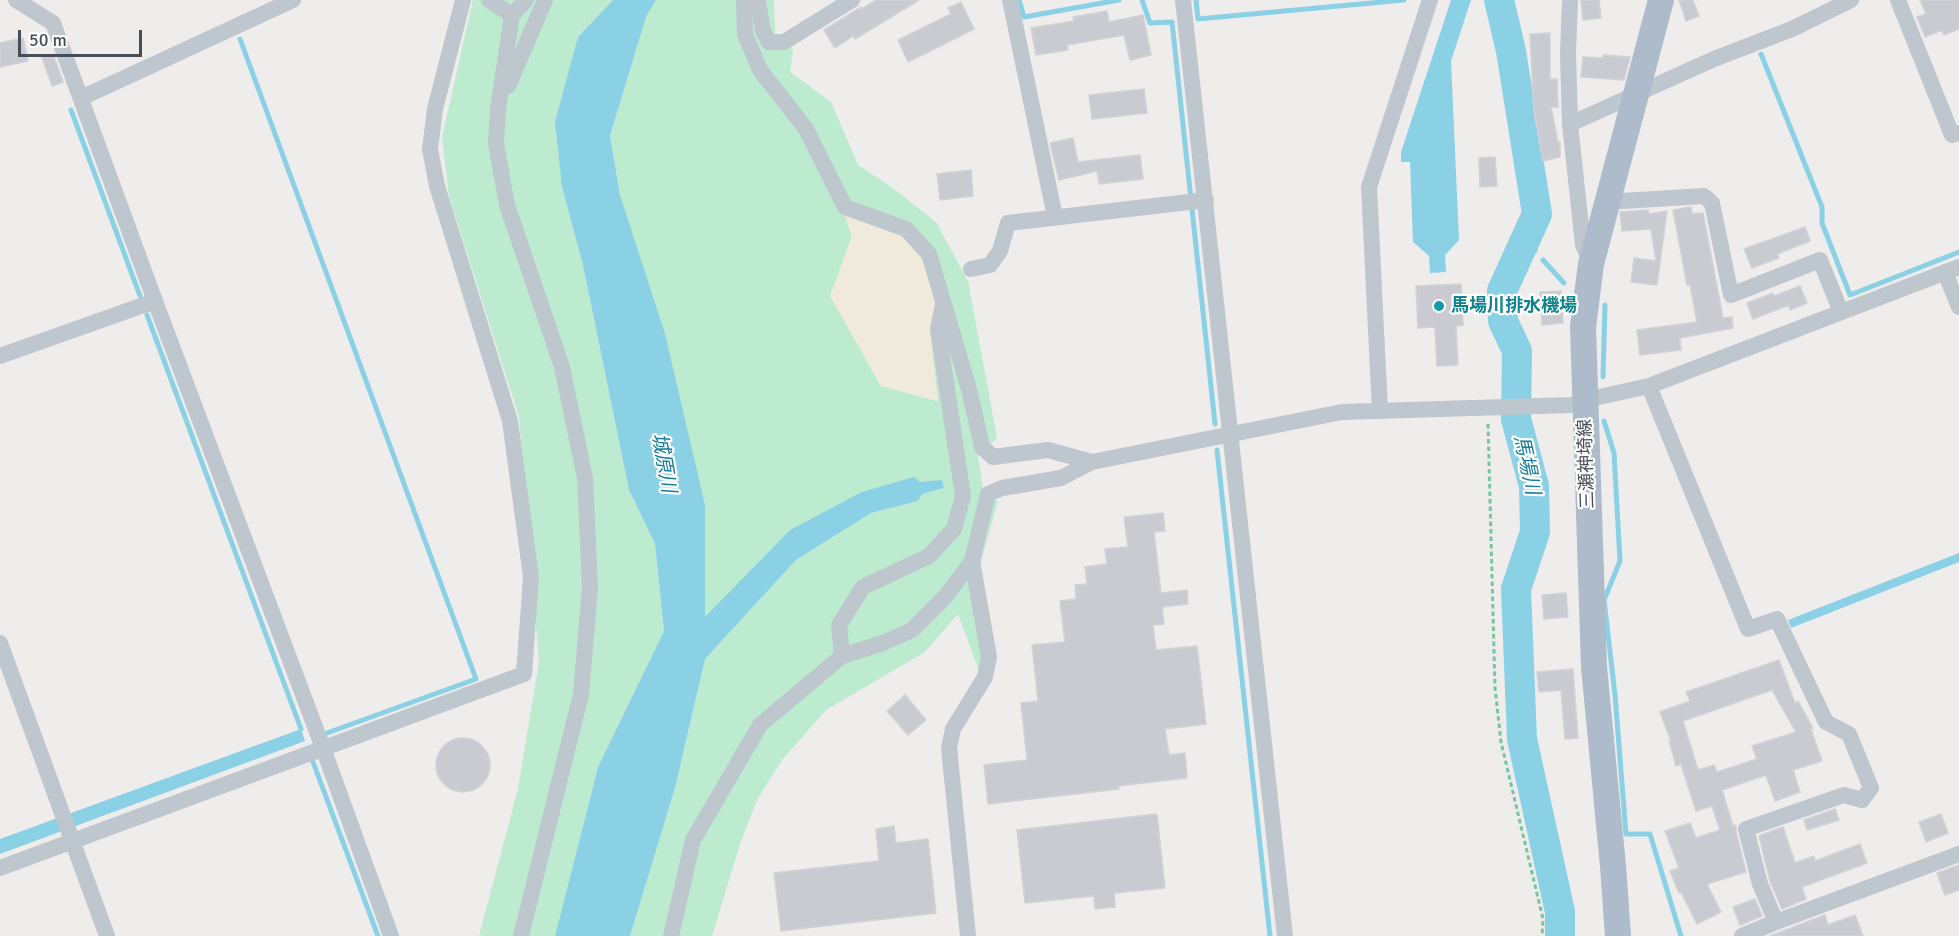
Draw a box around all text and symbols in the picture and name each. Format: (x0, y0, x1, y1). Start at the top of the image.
scale bar (21, 18, 146, 56)
text: 50 m (29, 29, 67, 51)
place label: 馬場川排水機場 (1451, 295, 1577, 317)
marker: 馬場川排水機場 (1432, 299, 1446, 313)
street label: 三瀬神埼線 (1575, 419, 1599, 509)
water label: 城原川 (646, 431, 680, 495)
water label: 馬場川 (1508, 433, 1544, 497)

